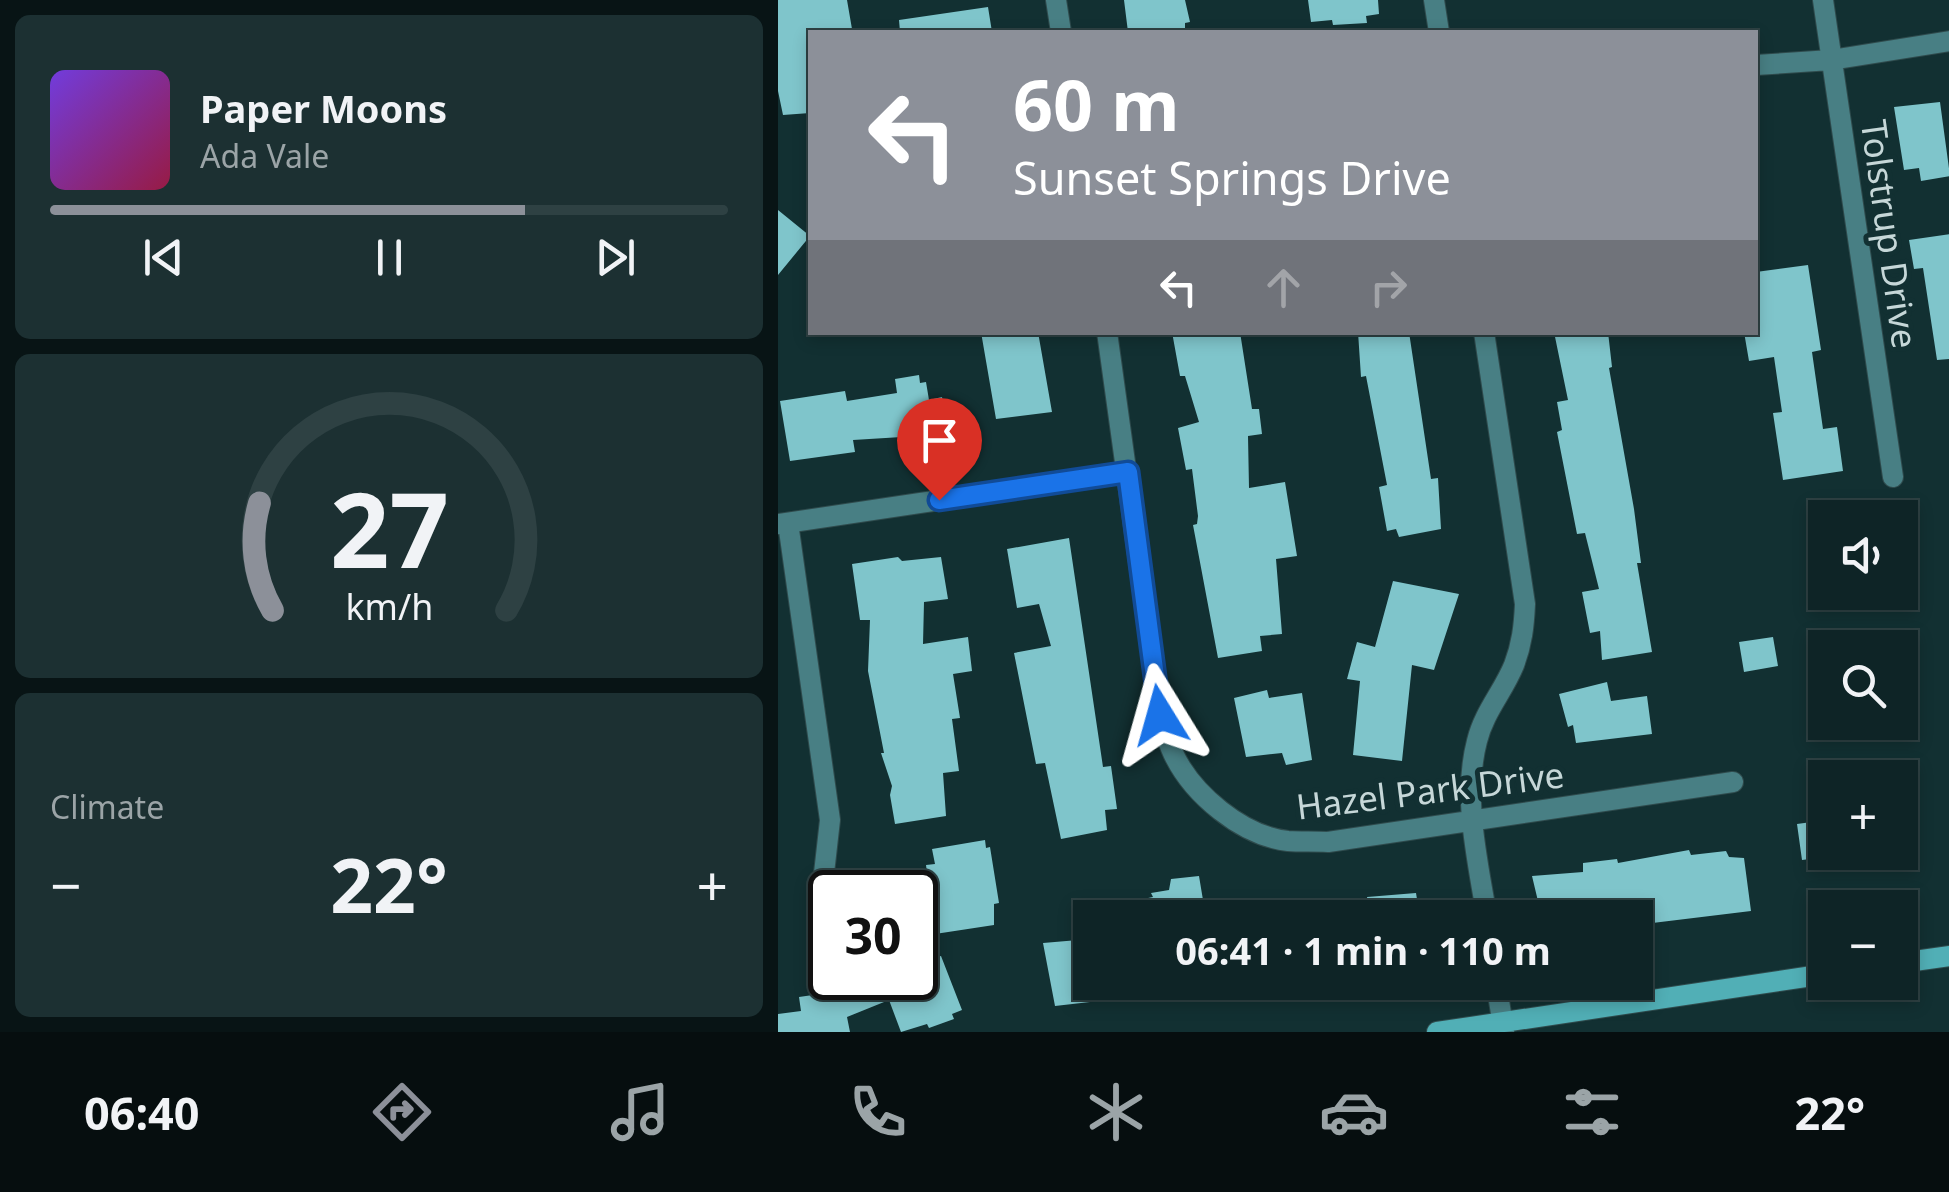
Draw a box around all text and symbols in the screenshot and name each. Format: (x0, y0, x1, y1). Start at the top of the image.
text: 60 m (1013, 56, 1180, 152)
icon: left (848, 70, 978, 200)
text: Paper Moons (200, 82, 447, 134)
street label: Tolstrup Drive (1851, 117, 1929, 351)
text: Ada Vale (200, 134, 329, 177)
text: Sunset Springs Drive (1013, 147, 1451, 208)
icon: previous (136, 230, 191, 285)
icon: pause (362, 230, 417, 285)
icon: next (588, 230, 643, 285)
icon: left (1151, 260, 1206, 315)
icon: ahead (1256, 260, 1311, 315)
icon: right (1361, 260, 1416, 315)
pin (897, 398, 982, 501)
icon: arrive (912, 413, 967, 468)
text: 27 (330, 457, 448, 598)
map controls (1808, 500, 1918, 1000)
button: sound (1808, 500, 1918, 610)
text: km/h (345, 582, 433, 630)
button: search (1808, 630, 1918, 740)
position arrow (1108, 663, 1212, 767)
street label: Hazel Park Drive (1293, 750, 1567, 830)
button: + (1808, 760, 1918, 870)
text: Climate (50, 785, 164, 828)
text: 22° (330, 833, 448, 935)
text: − (50, 847, 81, 922)
text: + (697, 847, 728, 922)
speed limit sign: 30 (808, 870, 938, 1000)
button: − (1808, 890, 1918, 1000)
text: 06:41 · 1 min · 110 m (1175, 924, 1551, 976)
icon: directions (367, 1077, 437, 1147)
icon: music (605, 1077, 675, 1147)
icon: phone (843, 1077, 913, 1147)
icon: climate (1081, 1077, 1151, 1147)
icon: car (1319, 1077, 1389, 1147)
icon: filters (1557, 1077, 1627, 1147)
text: 06:40 (84, 1082, 200, 1143)
text: 22° (1794, 1082, 1865, 1143)

